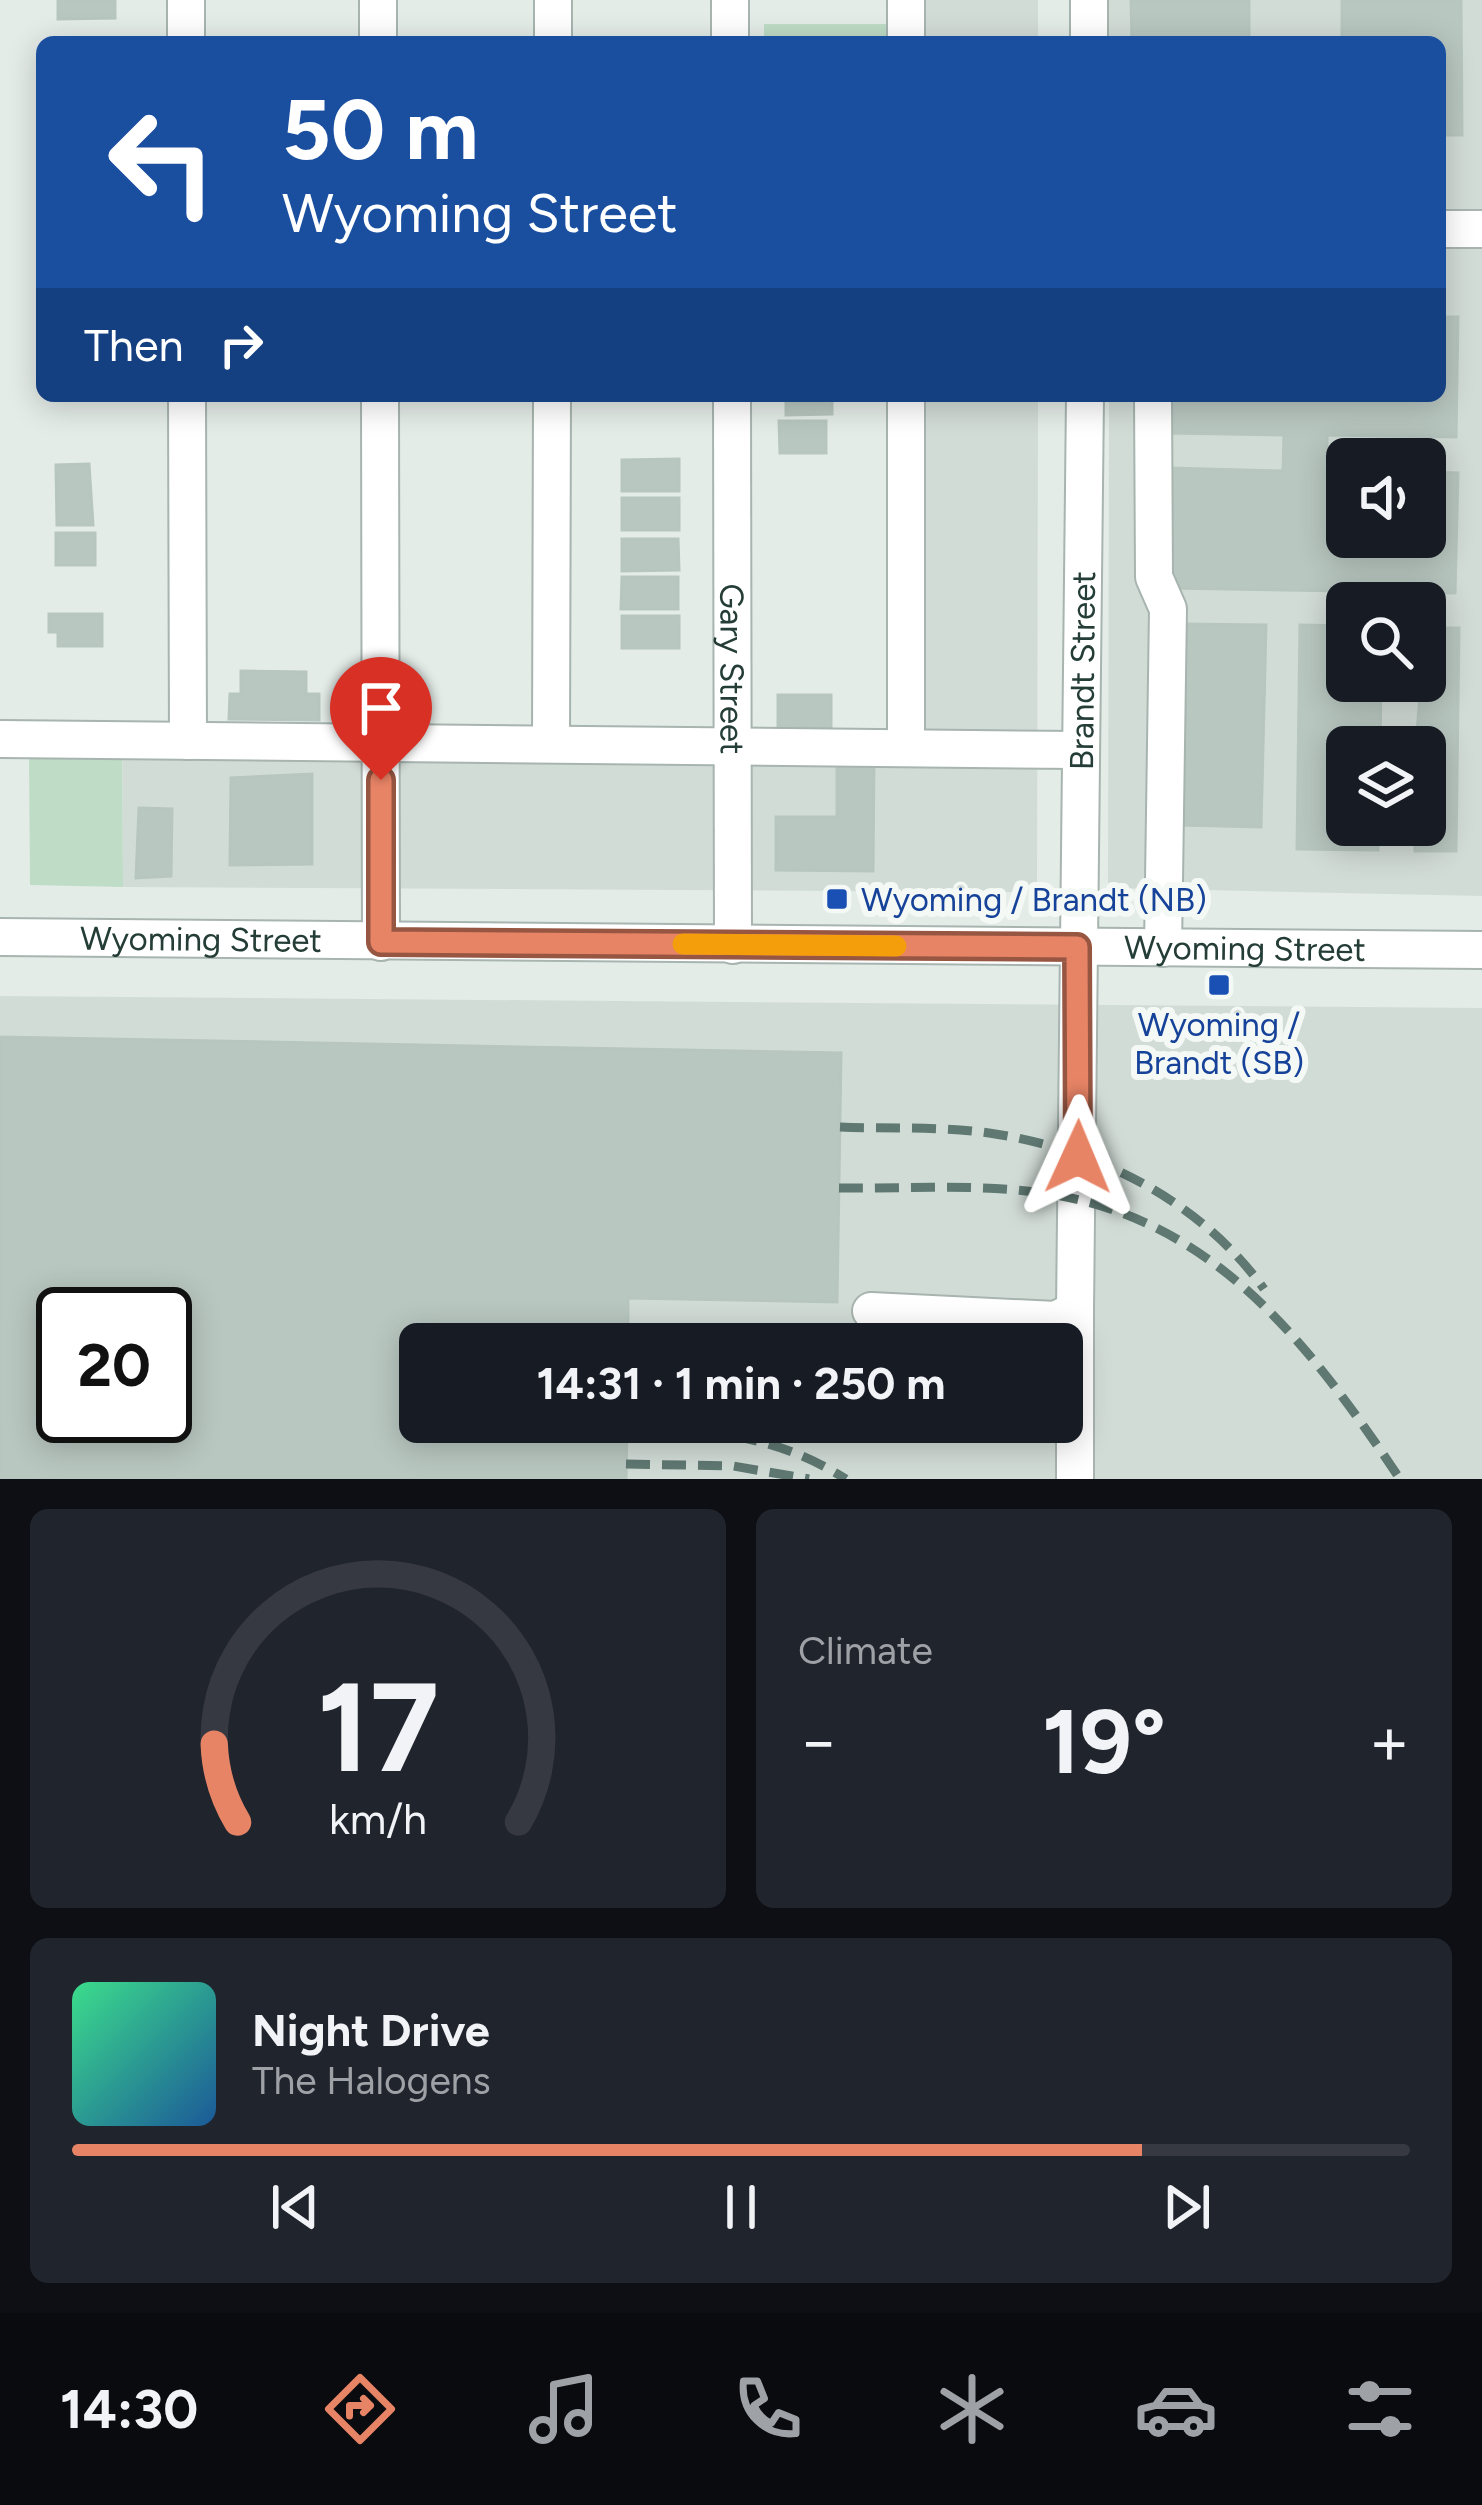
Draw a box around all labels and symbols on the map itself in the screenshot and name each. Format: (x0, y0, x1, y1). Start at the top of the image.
street label: Brandt Street (1061, 571, 1103, 770)
street label: Gary Street (713, 583, 752, 755)
pin (330, 657, 432, 780)
place label: Wyoming / Brandt (NB) (861, 880, 1207, 919)
marker: Wyoming / Brandt (NB) (824, 886, 850, 912)
street label: Wyoming Street (80, 918, 322, 959)
street label: Wyoming Street (1124, 927, 1366, 968)
marker: Wyoming / Brandt (SB) (1206, 972, 1232, 998)
place label: Wyoming / Brandt (SB) (1134, 1005, 1304, 1082)
position arrow (1015, 1094, 1141, 1220)
speed limit sign: 20 (36, 1287, 192, 1443)

